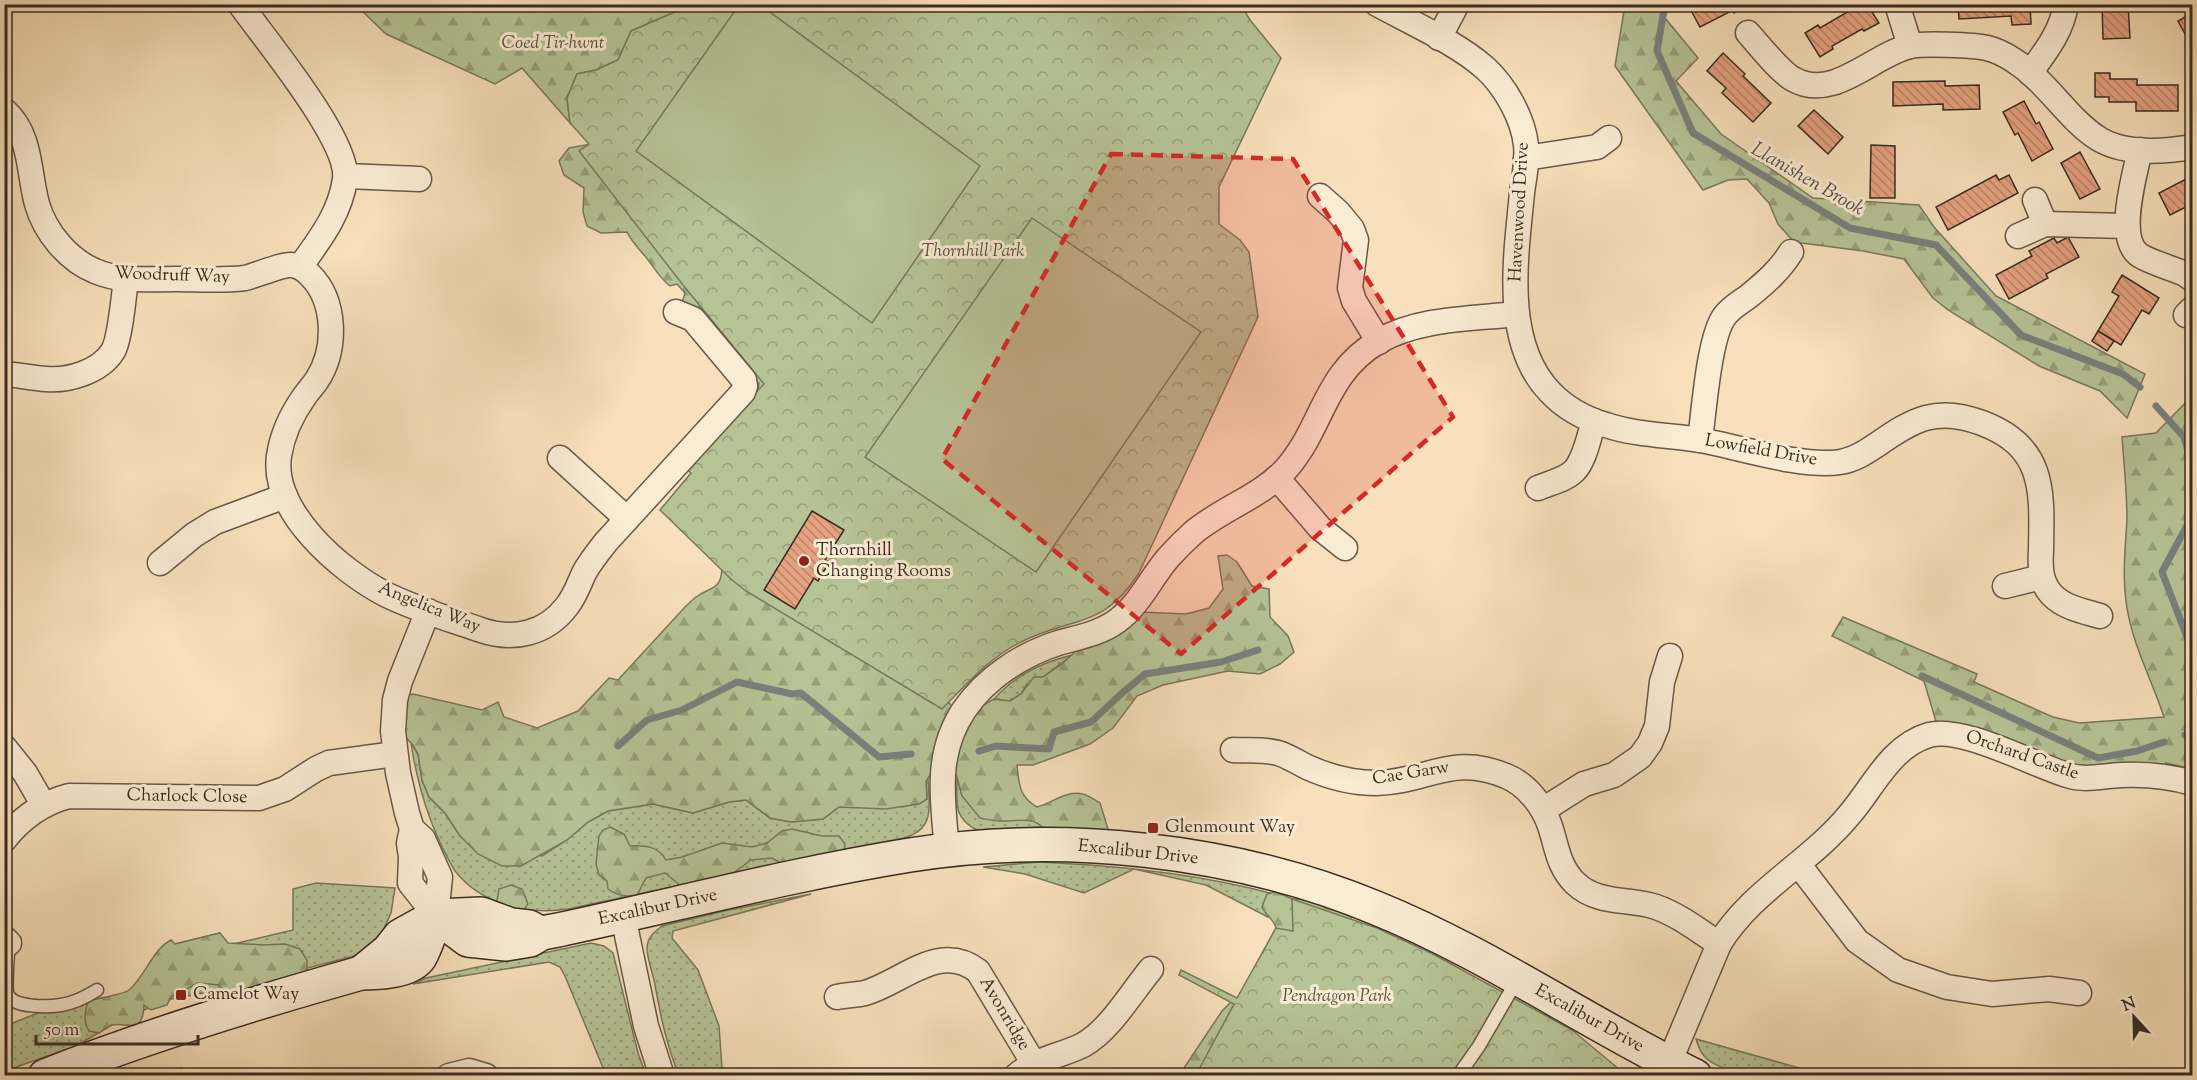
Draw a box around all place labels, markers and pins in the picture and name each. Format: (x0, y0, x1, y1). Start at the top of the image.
place label: Thornhill Changing Rooms (816, 538, 951, 585)
marker: Thornhill Changing Rooms (797, 554, 811, 568)
place label: Glenmount Way (1165, 815, 1295, 841)
marker: Glenmount Way (1146, 821, 1160, 835)
place label: Camelot Way (193, 982, 299, 1008)
marker: Camelot Way (174, 988, 188, 1002)

